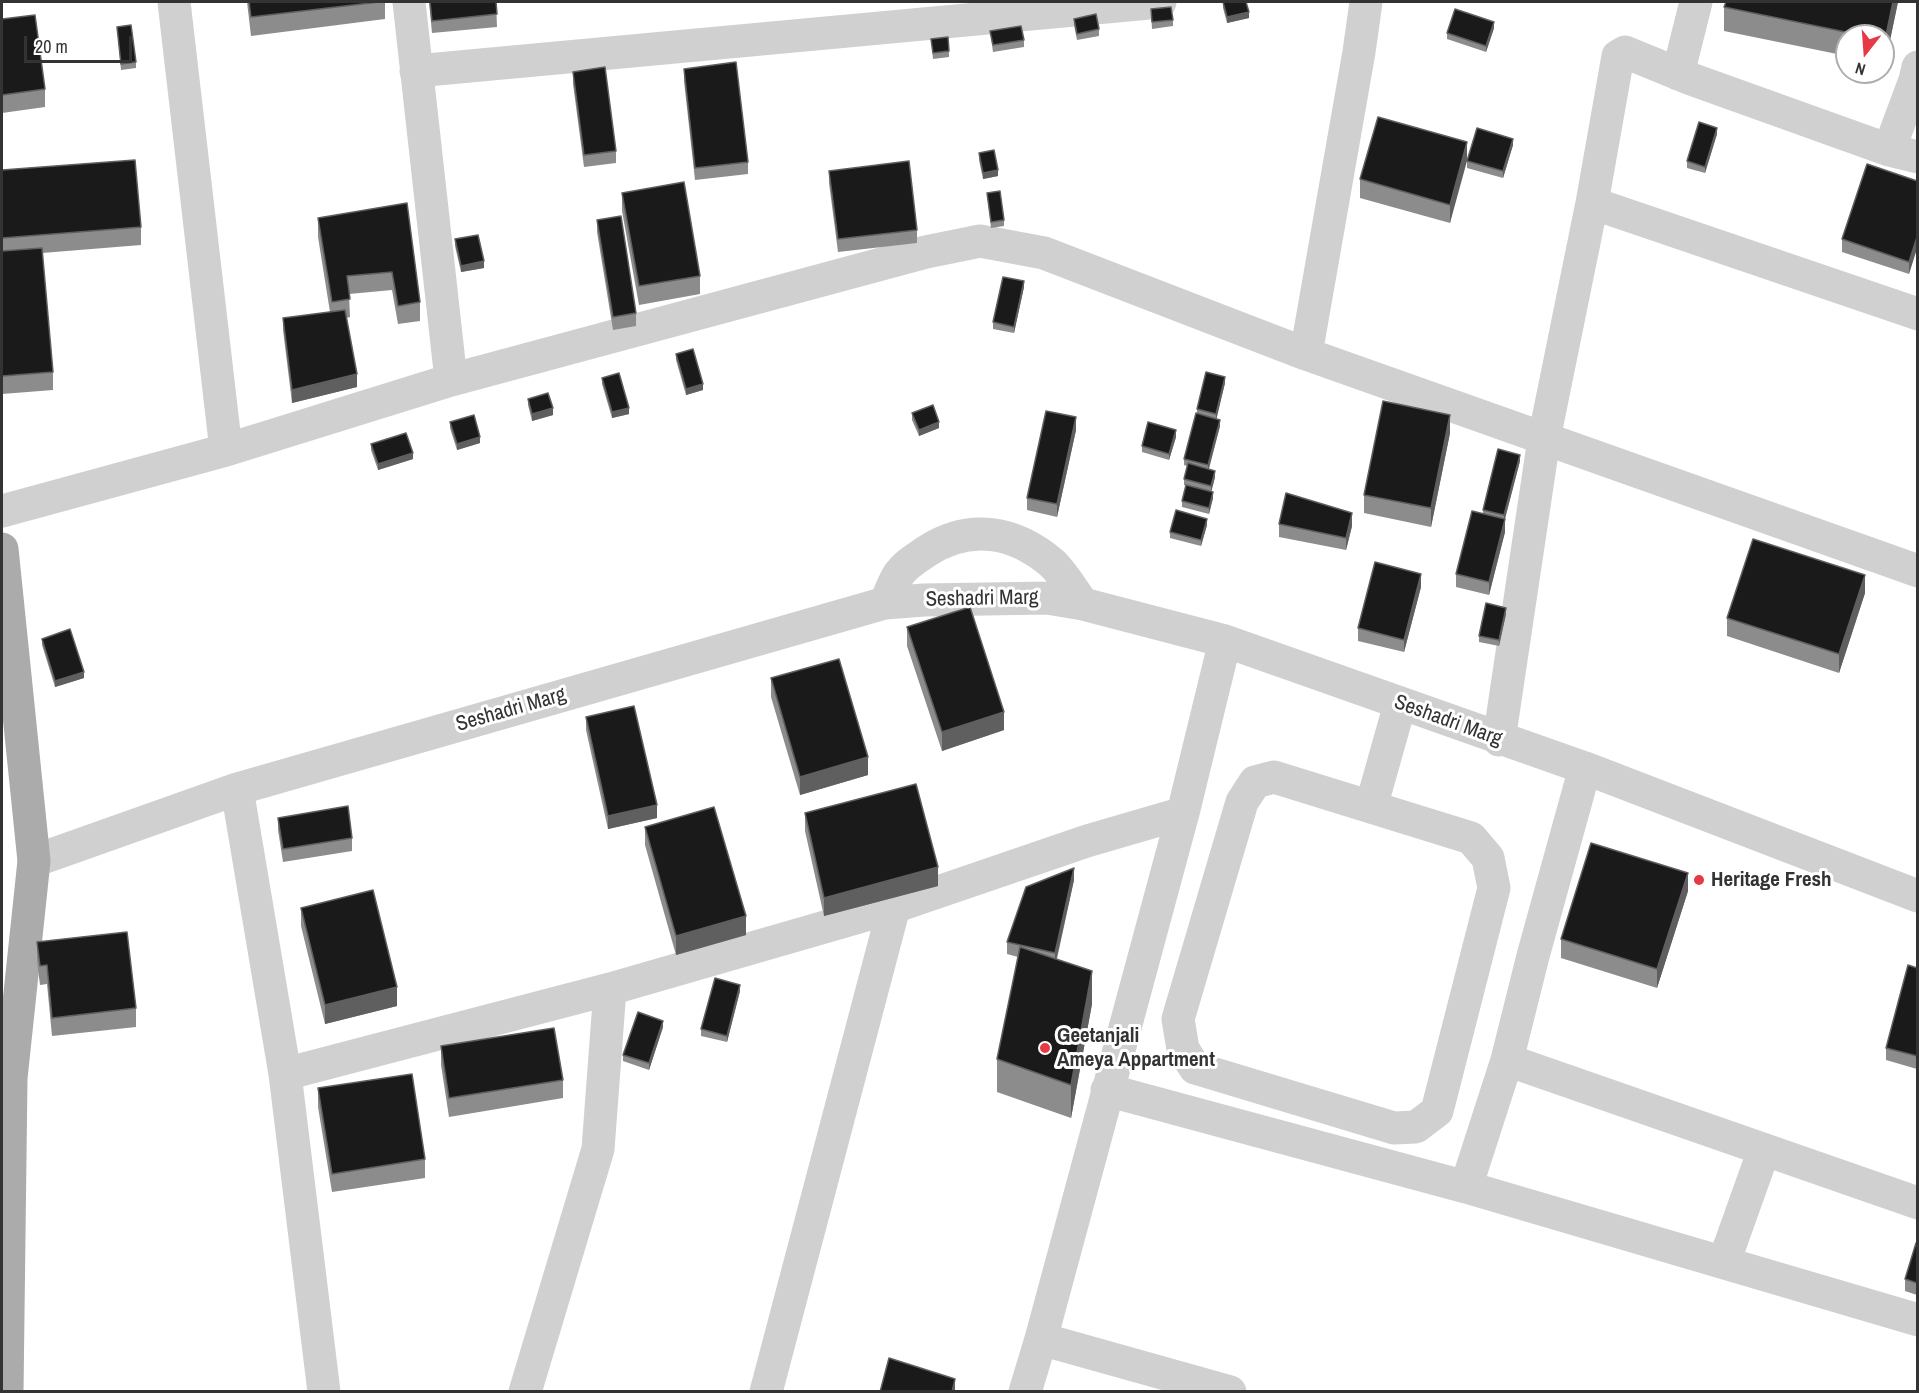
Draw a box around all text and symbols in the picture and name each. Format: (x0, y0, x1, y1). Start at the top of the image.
scale bar (27, 24, 135, 62)
north arrow (1835, 24, 1895, 84)
text: 20 m (35, 34, 68, 59)
text: N (1853, 57, 1868, 81)
street label: Seshadri Marg (925, 585, 1039, 613)
street label: Seshadri Marg (453, 682, 569, 738)
street label: Seshadri Marg (1391, 690, 1505, 752)
place label: Heritage Fresh (1711, 867, 1832, 893)
marker: Heritage Fresh (1692, 873, 1706, 887)
place label: Geetanjali Ameya Appartment (1057, 1023, 1215, 1073)
marker: Geetanjali Ameya Appartment (1038, 1041, 1052, 1055)

